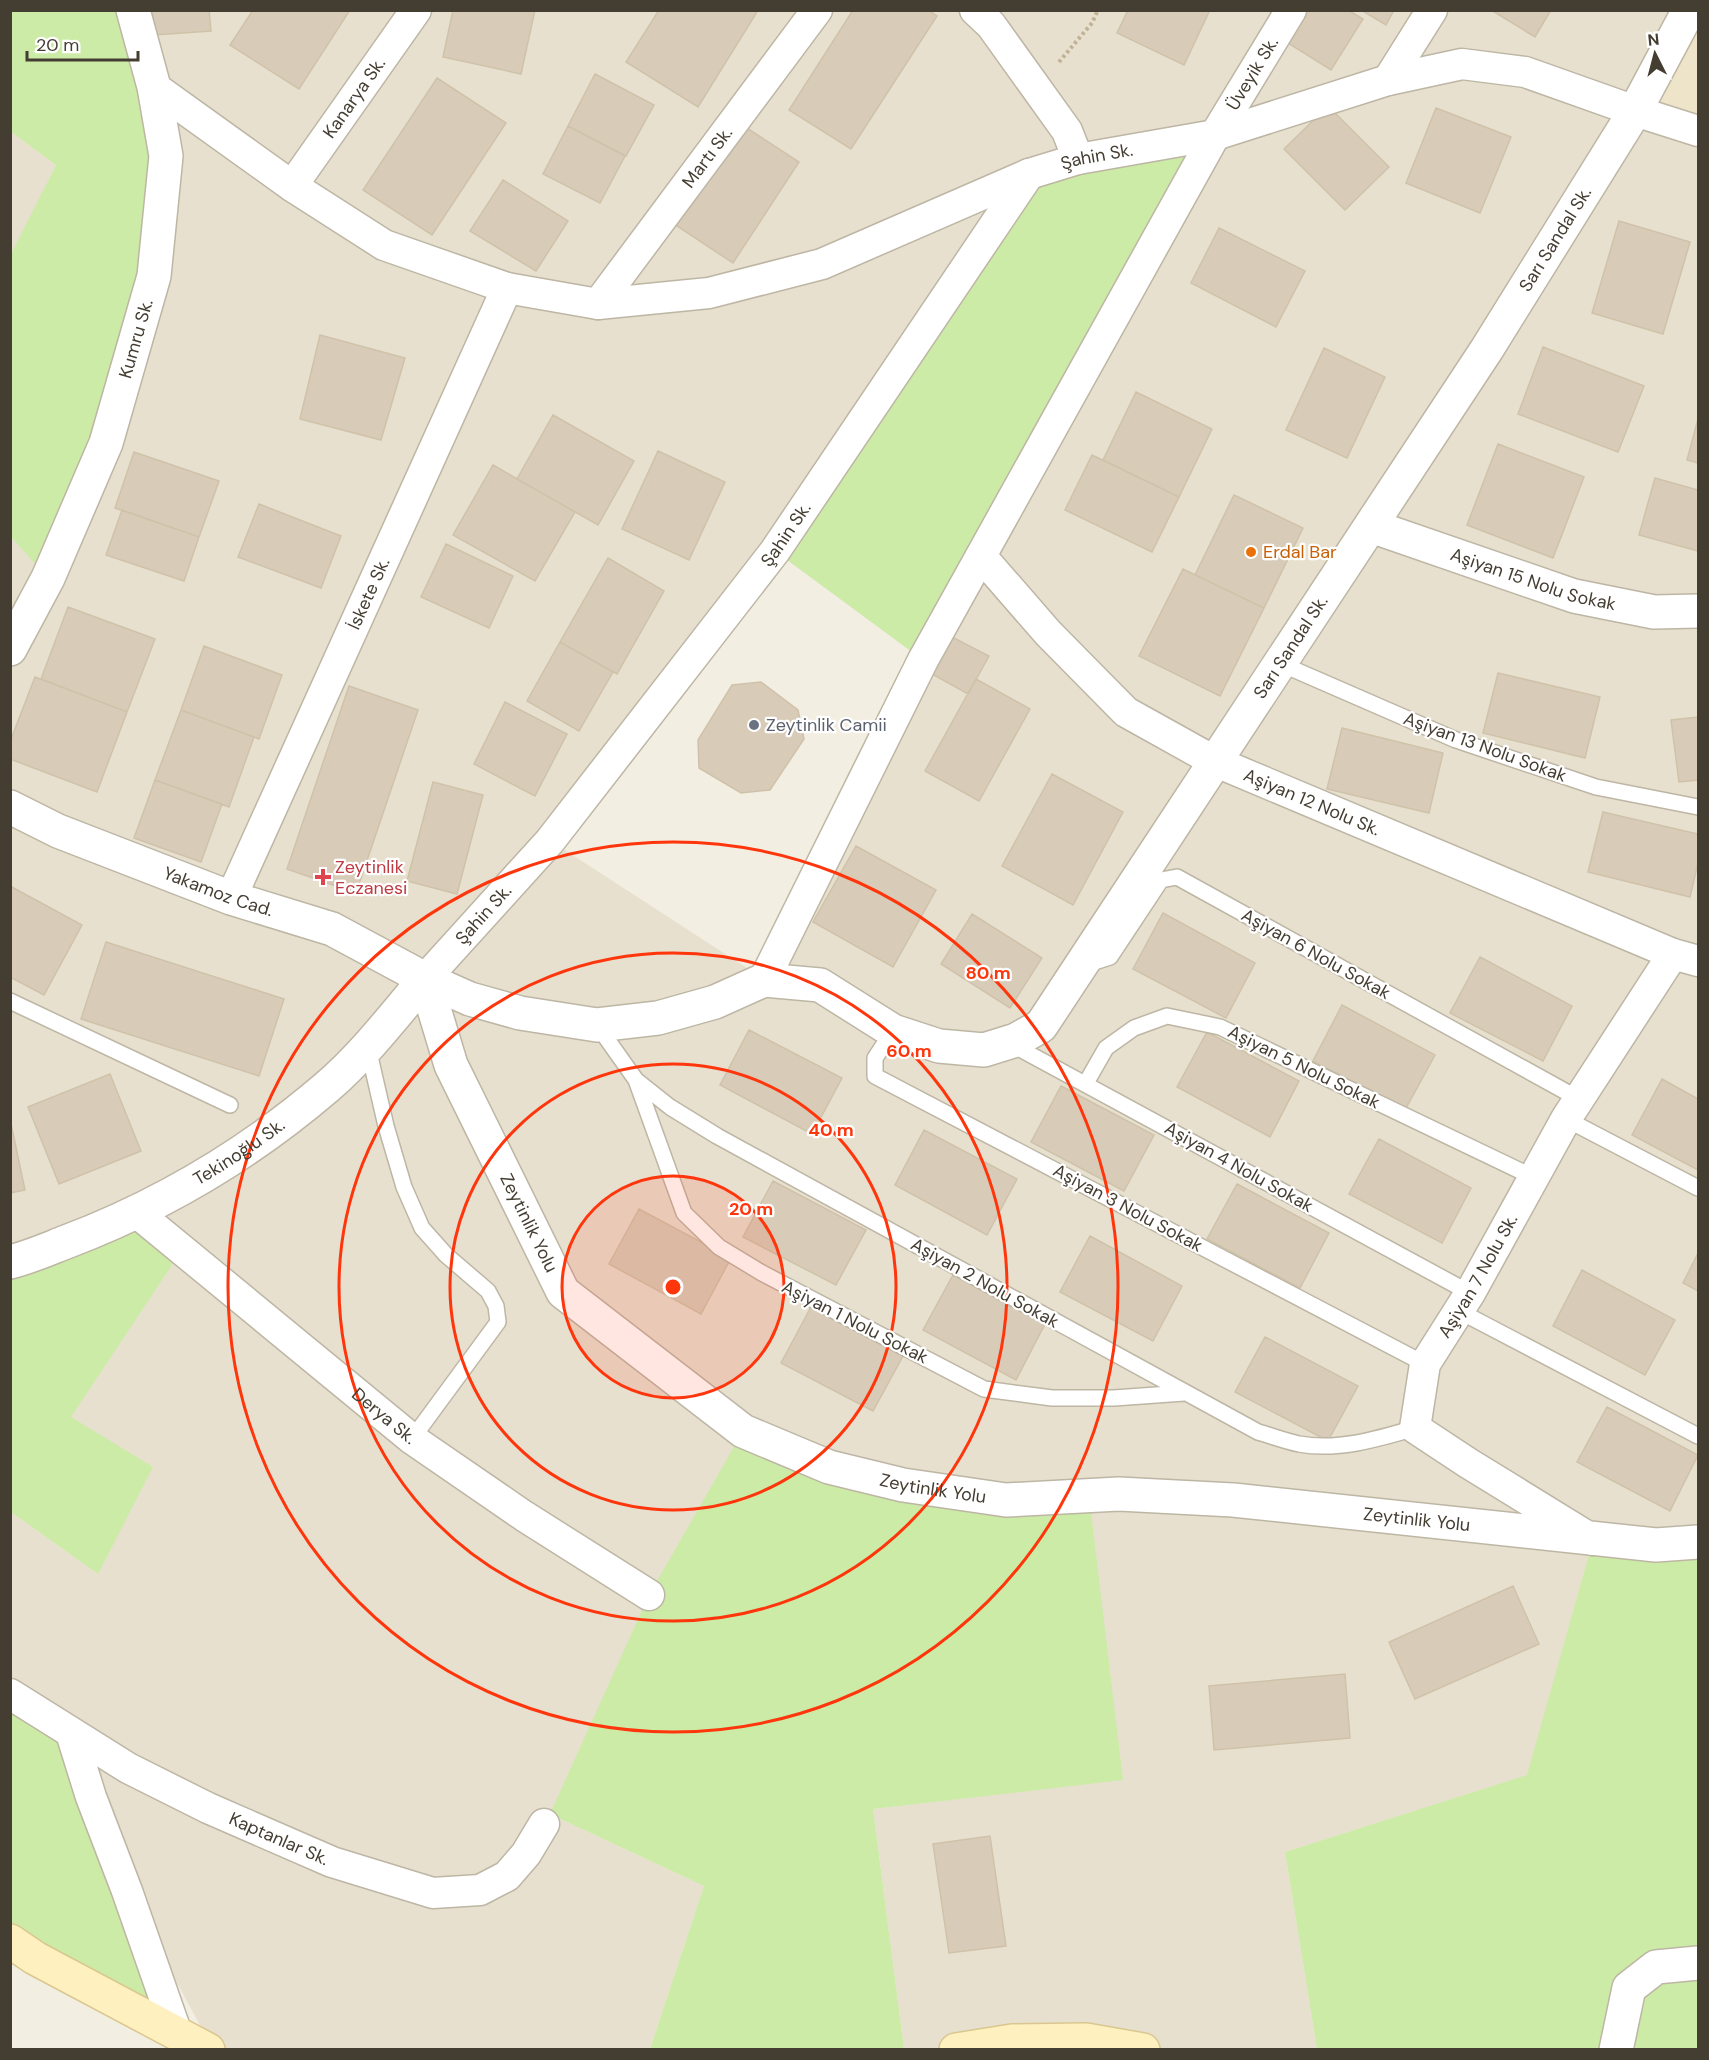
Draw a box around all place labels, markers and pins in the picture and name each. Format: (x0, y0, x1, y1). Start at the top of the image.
place label: Erdal Bar (1263, 540, 1337, 564)
marker: Erdal Bar (1244, 545, 1258, 559)
place label: Zeytinlik Camii (766, 713, 887, 737)
marker: Zeytinlik Camii (747, 718, 761, 732)
place label: Zeytinlik Eczanesi (335, 855, 407, 900)
marker: Zeytinlik Eczanesi (316, 870, 330, 884)
centre of rings (663, 1277, 683, 1297)

